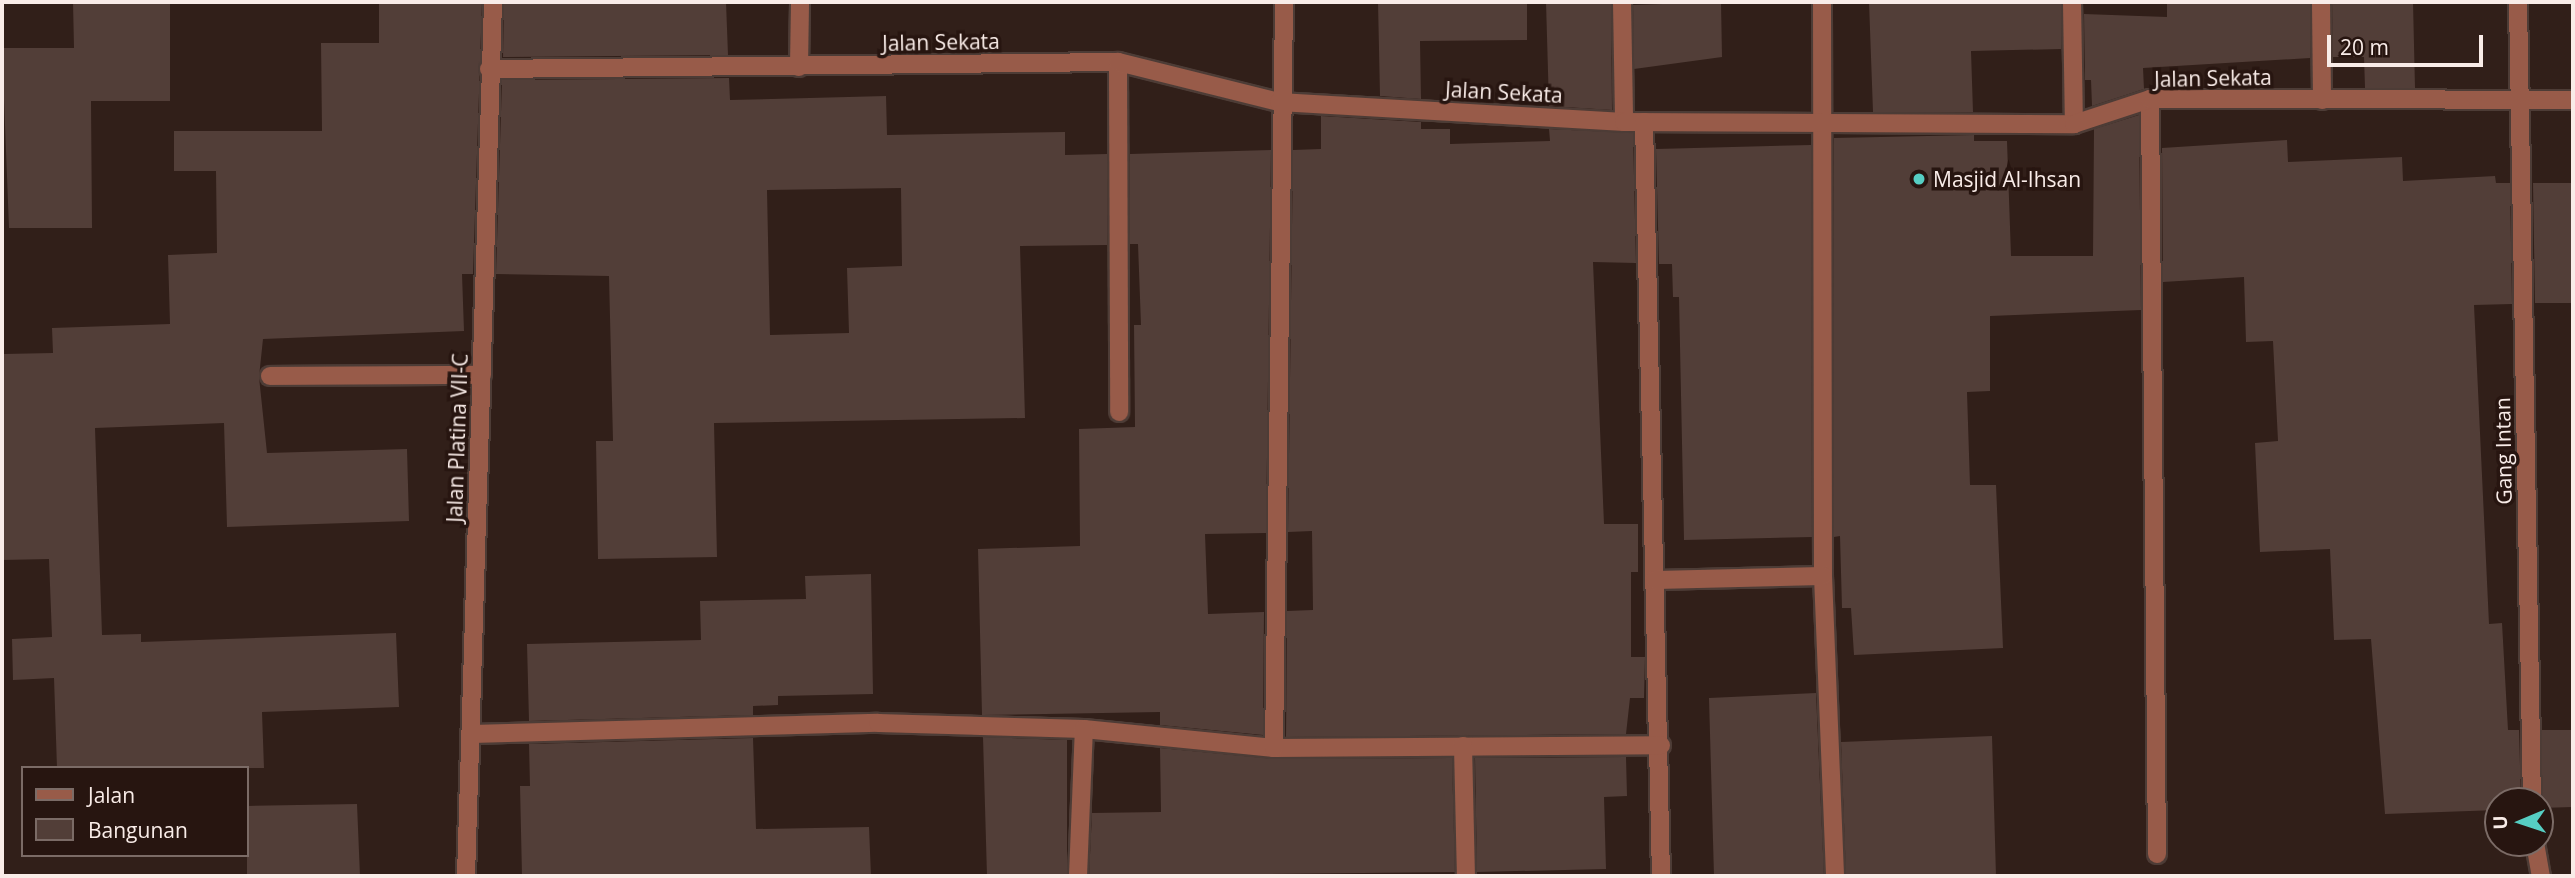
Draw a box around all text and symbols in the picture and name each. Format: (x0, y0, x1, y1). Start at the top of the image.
scale bar (2330, 21, 2486, 65)
street label: Jalan Sekata (882, 28, 1000, 56)
text: 20 m (2340, 33, 2389, 61)
street label: Jalan Sekata (2154, 64, 2272, 92)
street label: Jalan Sekata (1445, 76, 1563, 108)
place label: Masjid Al-Ihsan (1933, 166, 2081, 192)
marker: Masjid Al-Ihsan (1911, 171, 1927, 187)
street label: Jalan Platina VII-C (441, 353, 473, 523)
street label: Gang Intan (2489, 397, 2517, 505)
legend (21, 766, 248, 857)
text: Jalan (88, 781, 135, 809)
north arrow (2484, 787, 2554, 857)
text: U (2487, 815, 2513, 830)
text: Bangunan (88, 816, 188, 844)

